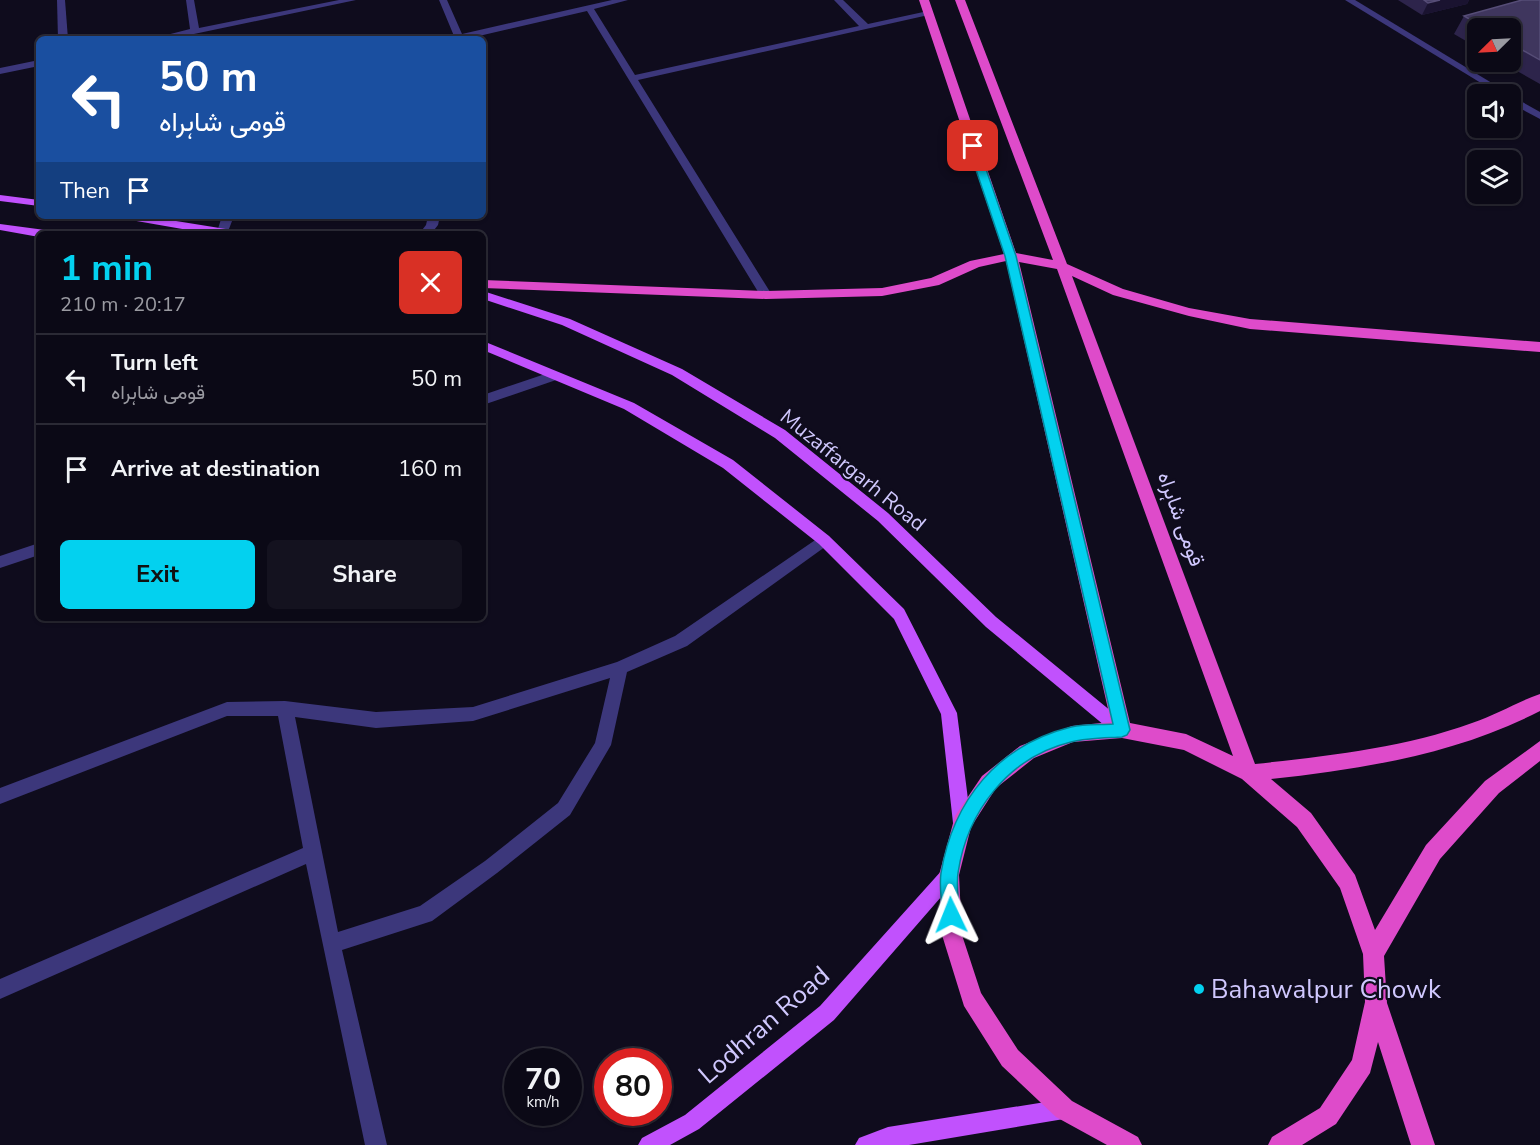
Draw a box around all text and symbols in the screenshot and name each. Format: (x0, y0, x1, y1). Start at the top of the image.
north arrow (1467, 18, 1521, 72)
map controls (1467, 18, 1521, 204)
text: 50 m (159, 49, 258, 106)
icon: left (60, 60, 138, 138)
button: sound (1467, 84, 1521, 138)
text: قومی شاہراہ (159, 104, 286, 141)
pin (947, 120, 998, 171)
icon: arrive (956, 129, 989, 162)
button: layers (1467, 150, 1521, 204)
icon: arrive (122, 174, 155, 207)
text: Then (60, 176, 110, 206)
text: 1 min (60, 244, 153, 293)
button: close (399, 251, 462, 314)
text: 210 m · 20:17 (60, 291, 186, 318)
text: Turn left (111, 348, 198, 378)
icon: left (60, 363, 93, 396)
text: 50 m (411, 364, 462, 394)
text: قومی شاہراہ (111, 379, 205, 406)
street label: Muzaffargarh Road (774, 403, 932, 537)
icon: arrive (60, 453, 93, 486)
text: Arrive at destination (111, 454, 320, 484)
text: 160 m (398, 454, 462, 484)
street label: قومی شاہراہ (1151, 468, 1211, 570)
button: Exit (60, 540, 255, 609)
button: Share (267, 540, 462, 609)
position arrow (919, 883, 983, 947)
street label: Lodhran Road (691, 958, 837, 1092)
place label: Bahawalpur Chowk (1211, 972, 1442, 1007)
marker: Bahawalpur Chowk (1192, 982, 1206, 996)
speed limit sign: 80 (594, 1048, 672, 1126)
text: 70 (525, 1059, 561, 1100)
text: km/h (526, 1092, 560, 1112)

